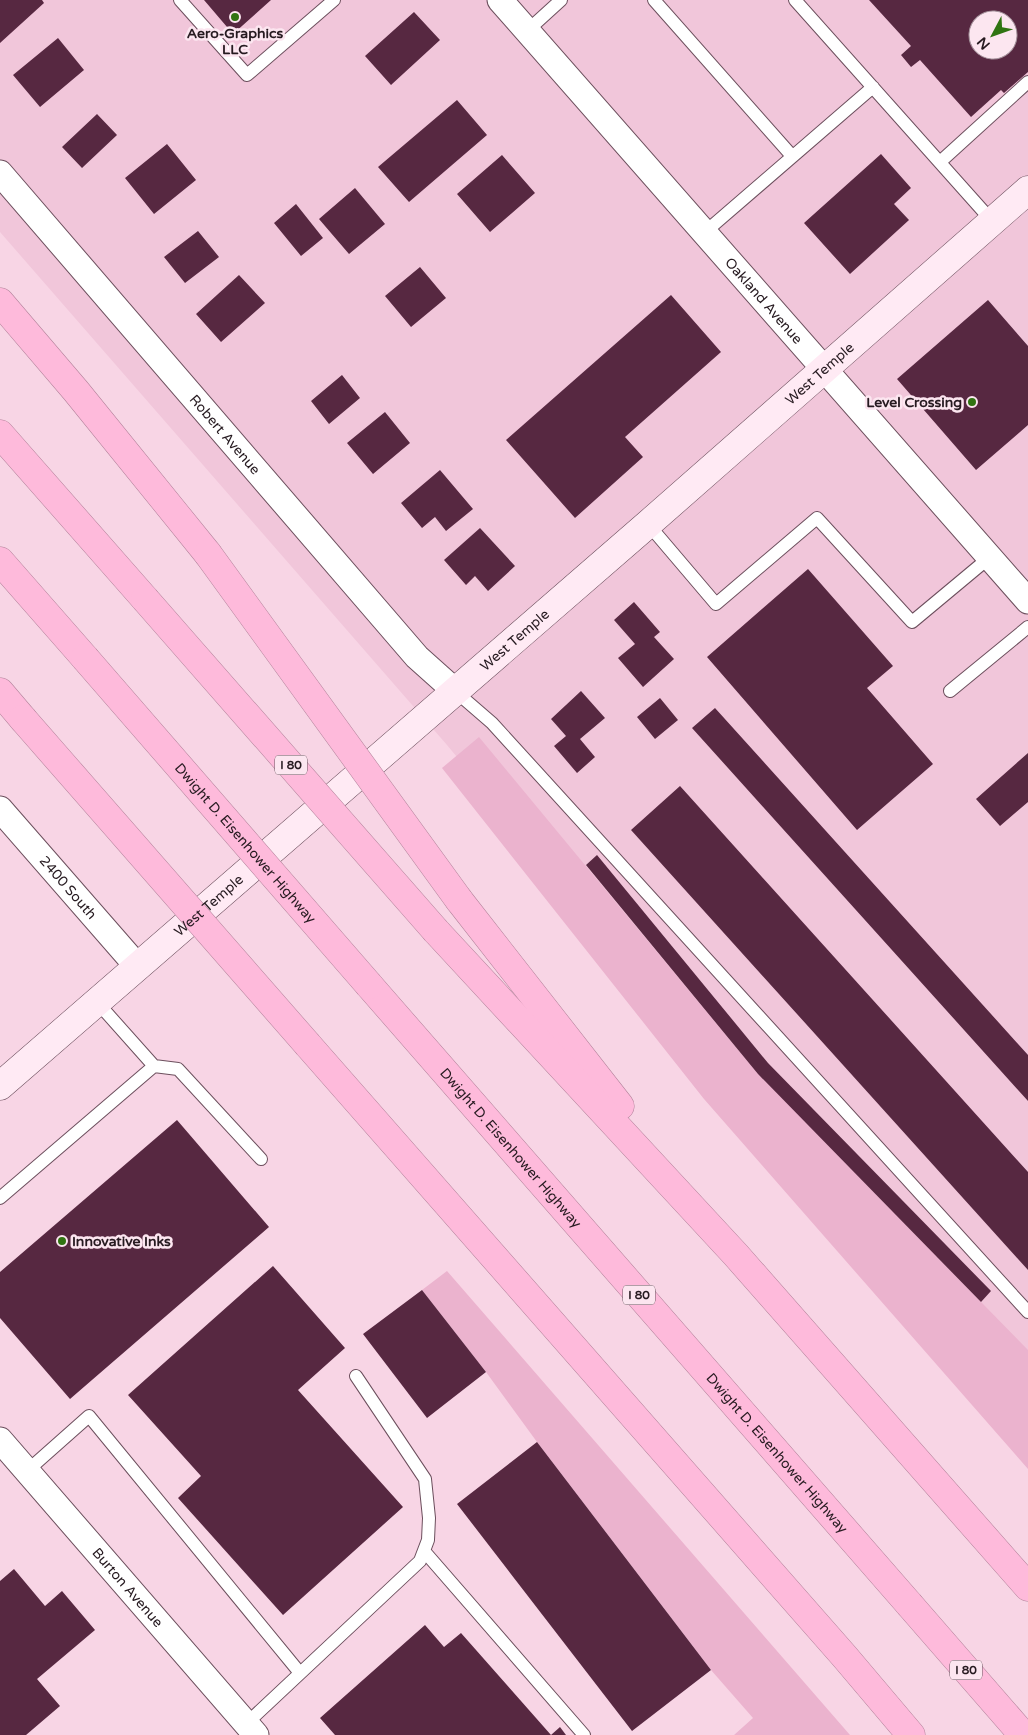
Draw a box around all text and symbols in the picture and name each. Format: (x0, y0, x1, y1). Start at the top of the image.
north arrow (968, 10, 1018, 60)
marker: Aero-Graphics LLC (229, 11, 241, 23)
place label: Aero-Graphics LLC (187, 25, 283, 58)
text: N (973, 33, 994, 53)
street label: Oakland Avenue (721, 254, 806, 348)
street label: West Temple (782, 339, 858, 408)
street label: Robert Avenue (186, 391, 264, 478)
place label: Level Crossing (866, 394, 962, 411)
marker: Level Crossing (966, 396, 978, 408)
street label: West Temple (477, 606, 553, 675)
road number: I 80 (275, 756, 307, 774)
street label: Dwight D. Eisenhower Highway (171, 760, 320, 927)
street label: 2400 South (36, 853, 100, 923)
street label: West Temple (171, 871, 247, 940)
street label: Dwight D. Eisenhower Highway (436, 1065, 585, 1232)
place label: Innovative Inks (72, 1233, 171, 1250)
marker: Innovative Inks (56, 1235, 68, 1247)
road number: I 80 (623, 1286, 655, 1304)
street label: Dwight D. Eisenhower Highway (702, 1370, 852, 1537)
street label: Burton Avenue (88, 1544, 167, 1631)
road number: I 80 (950, 1660, 982, 1680)

